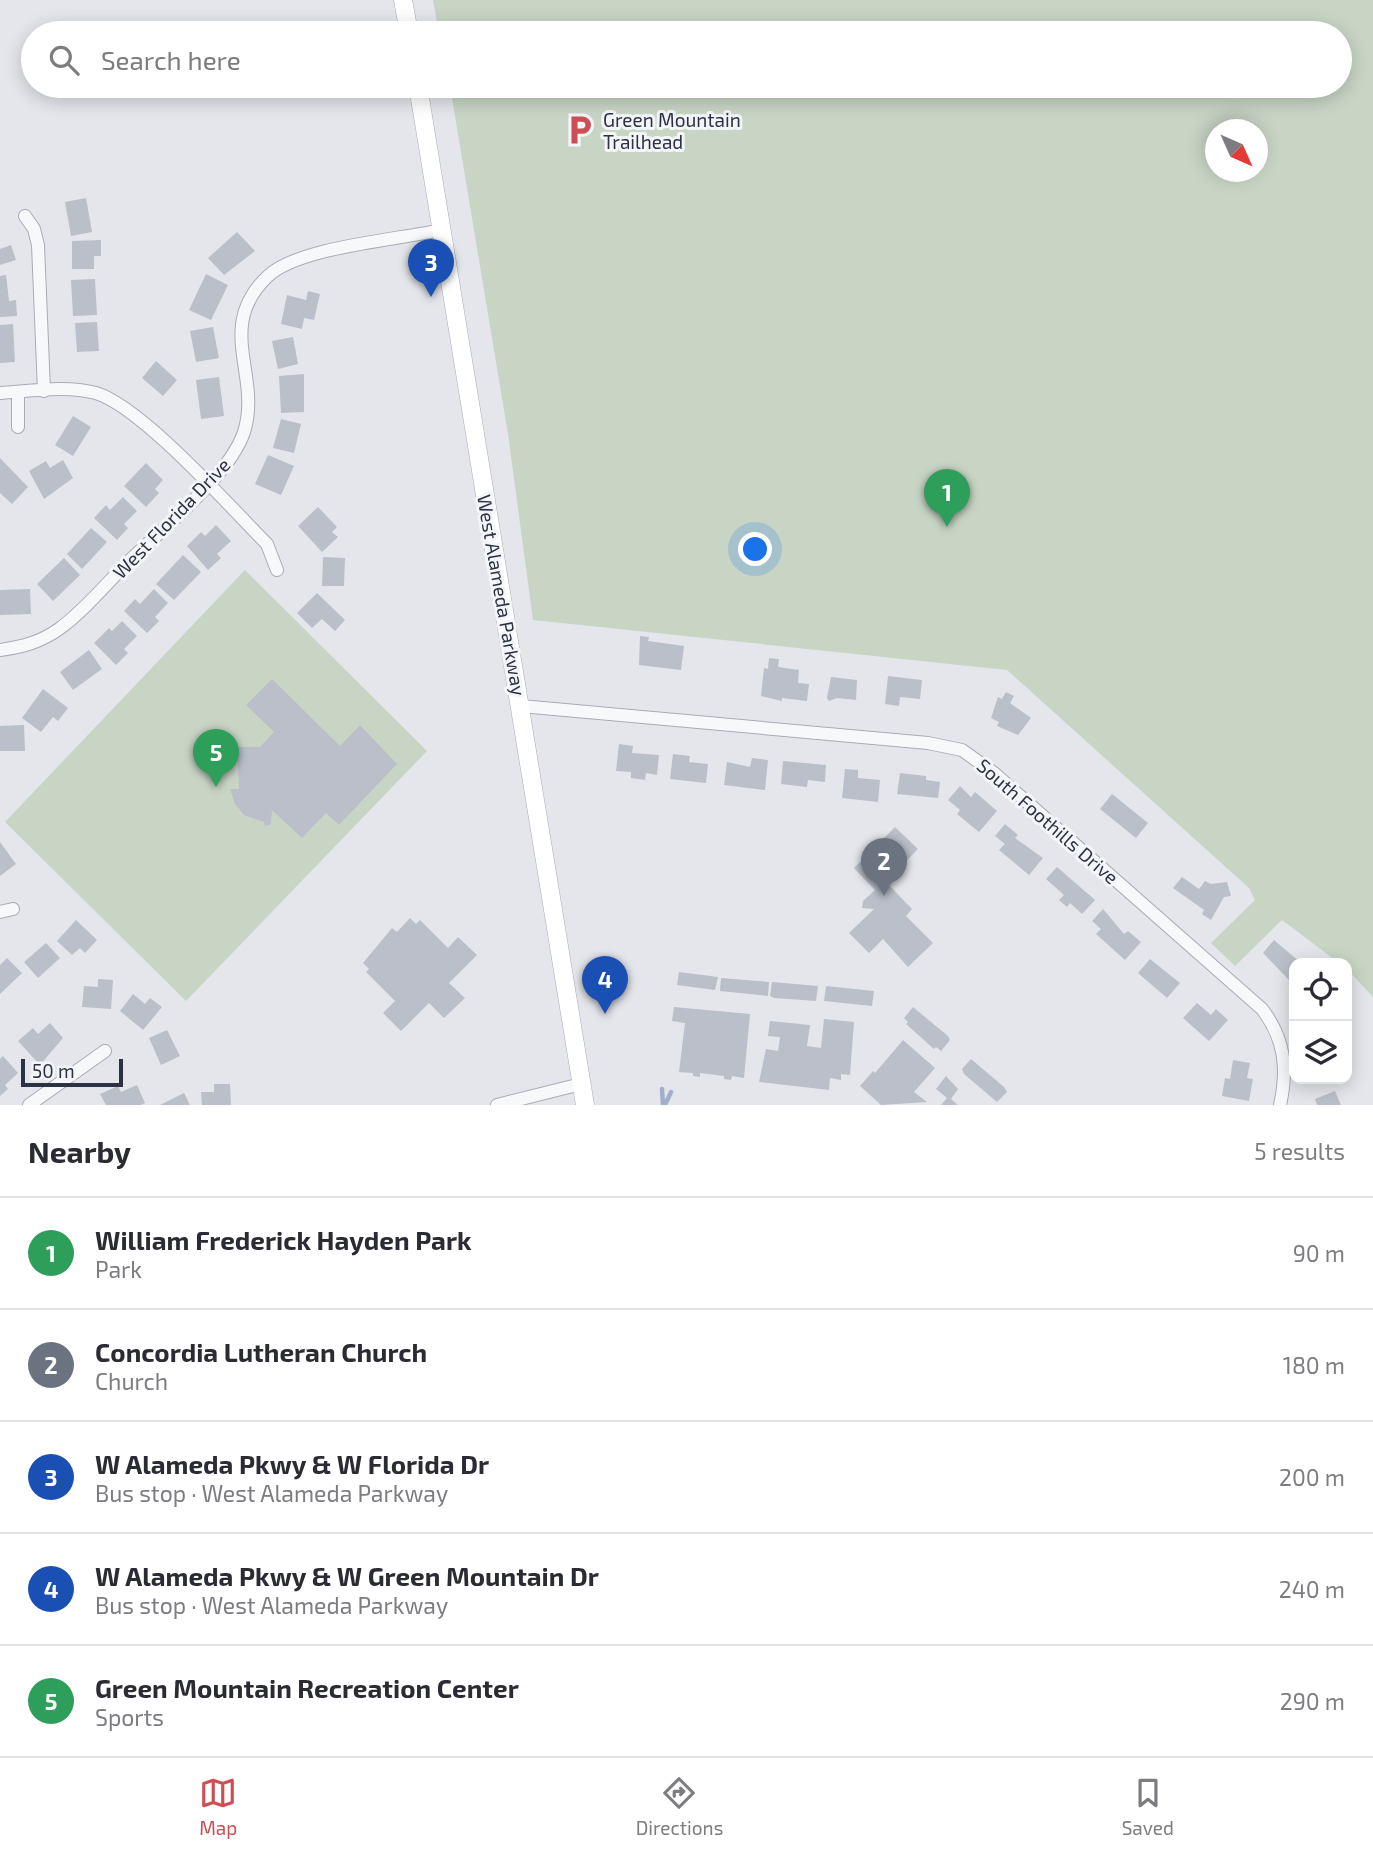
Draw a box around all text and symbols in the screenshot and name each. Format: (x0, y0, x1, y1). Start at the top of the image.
search box (21, 21, 1352, 98)
icon: search (45, 41, 83, 79)
text: Search here (101, 44, 241, 75)
place label: Green Mountain Trailhead (603, 108, 741, 153)
parking icon: Green Mountain Trailhead (563, 113, 597, 147)
north arrow (1205, 119, 1268, 182)
pin: 3 (408, 239, 454, 297)
street label: West Florida Drive (108, 453, 234, 583)
pin: 1 (924, 469, 970, 527)
street label: West Alameda Parkway (473, 493, 531, 697)
your location (738, 532, 772, 566)
pin: 5 (193, 729, 239, 787)
street label: South Foothills Drive (973, 753, 1123, 889)
pin: 2 (861, 838, 907, 896)
pin: 4 (582, 956, 628, 1014)
map controls (1289, 958, 1352, 1084)
button: locate (1289, 958, 1352, 1021)
button: layers (1289, 1021, 1352, 1084)
scale bar (21, 1056, 122, 1088)
text: 50 m (32, 1059, 75, 1082)
text: Nearby (28, 1133, 131, 1169)
text: 5 results (1254, 1137, 1345, 1165)
text: William Frederick Hayden Park (95, 1224, 472, 1255)
text: 1 (46, 1239, 56, 1267)
text: 90 m (1293, 1239, 1345, 1267)
text: Park (95, 1255, 142, 1283)
text: Concordia Lutheran Church (95, 1336, 427, 1367)
text: 2 (44, 1351, 58, 1379)
text: 180 m (1283, 1351, 1345, 1379)
text: Church (95, 1367, 168, 1395)
text: W Alameda Pkwy & W Florida Dr (95, 1448, 489, 1479)
text: 3 (44, 1463, 58, 1491)
text: 200 m (1279, 1463, 1345, 1491)
text: Bus stop · West Alameda Parkway (95, 1479, 448, 1507)
text: W Alameda Pkwy & W Green Mountain Dr (95, 1560, 599, 1591)
text: 4 (44, 1575, 58, 1603)
text: 240 m (1279, 1575, 1345, 1603)
text: Bus stop · West Alameda Parkway (95, 1591, 448, 1619)
text: Green Mountain Recreation Center (95, 1672, 519, 1703)
text: 5 (45, 1687, 57, 1715)
text: 290 m (1280, 1687, 1345, 1715)
text: Sports (95, 1703, 164, 1731)
tab: Map (199, 1774, 237, 1839)
tab: Directions (636, 1774, 723, 1839)
tab: Saved (1122, 1774, 1174, 1839)

